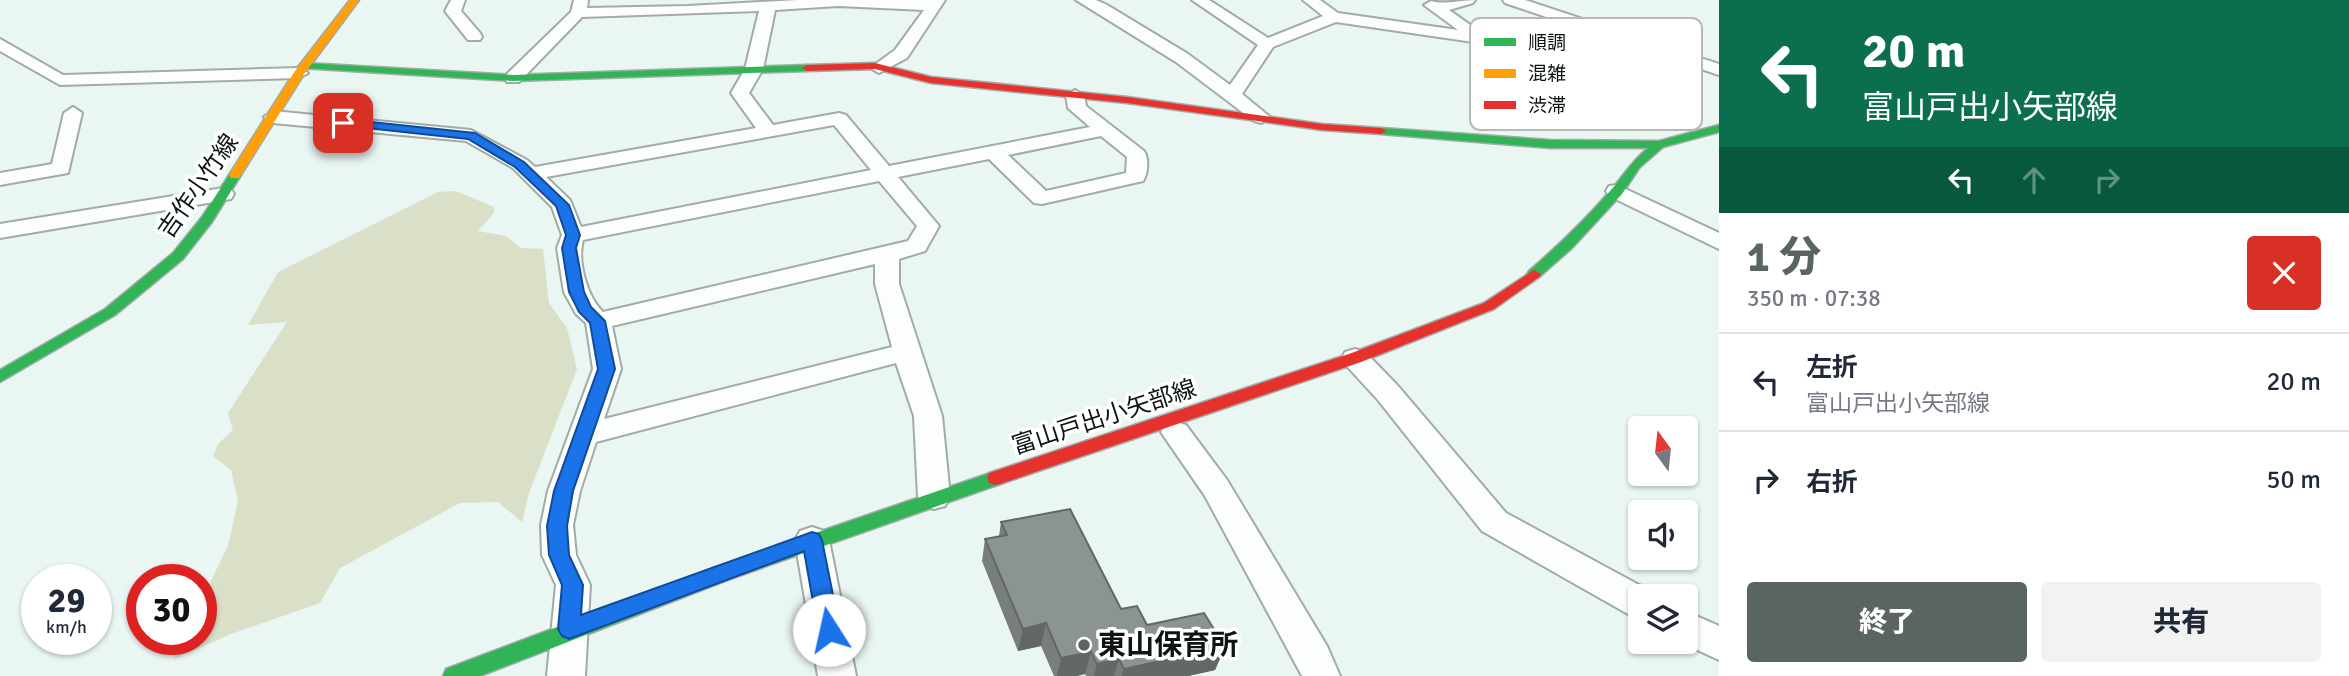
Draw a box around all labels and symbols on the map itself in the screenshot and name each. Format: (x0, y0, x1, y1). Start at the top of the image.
legend (1470, 18, 1702, 130)
text: 順調 (1528, 31, 1566, 55)
text: 混雑 (1528, 62, 1566, 86)
pin (313, 93, 373, 153)
text: 渋滞 (1528, 94, 1566, 118)
street label: 吉作小竹線 (151, 128, 245, 244)
street label: 富山戸出小矢部線 (1008, 373, 1200, 461)
north arrow (1628, 416, 1698, 486)
speed limit sign: 30 (126, 564, 217, 655)
position arrow (792, 593, 866, 667)
place label: 東山保育所 (1098, 628, 1238, 662)
marker: 東山保育所 (1076, 637, 1092, 653)

